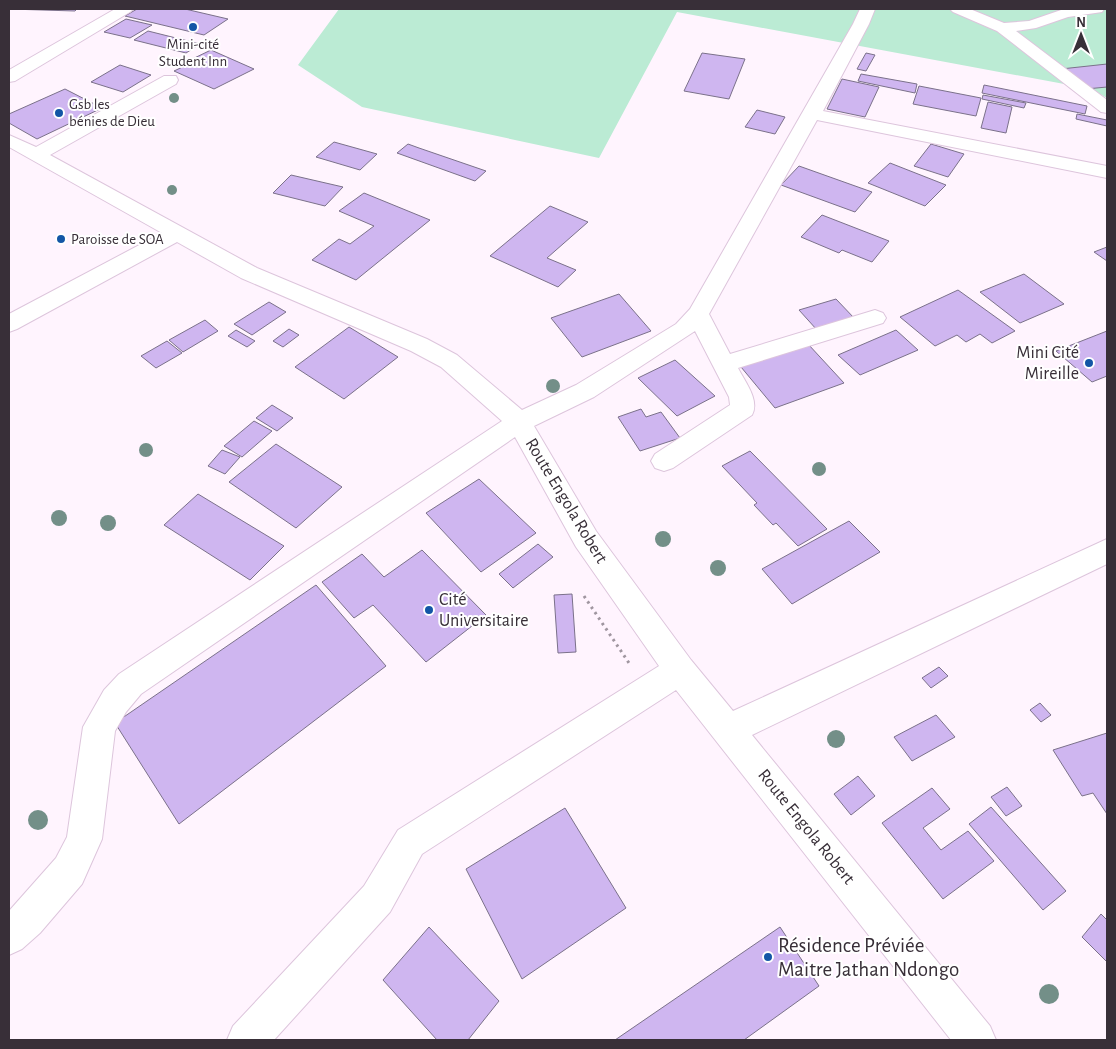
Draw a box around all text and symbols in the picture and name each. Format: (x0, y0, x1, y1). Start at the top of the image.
north arrow (1056, 10, 1106, 60)
text: N (1076, 16, 1086, 30)
marker: Mini-cité Student Inn (187, 21, 199, 33)
place label: Mini-cité Student Inn (159, 37, 227, 69)
place label: Gsb les bénies de Dieu (69, 97, 155, 129)
marker: Gsb les bénies de Dieu (53, 107, 65, 119)
place label: Paroisse de SOA (71, 232, 164, 247)
marker: Paroisse de SOA (55, 233, 67, 245)
place label: Mini Cité Mireille (1016, 344, 1079, 383)
marker: Mini Cité Mireille (1083, 357, 1095, 369)
street label: Route Engola Robert (522, 435, 611, 567)
place label: Cité Universitaire (439, 591, 529, 630)
marker: Cité Universitaire (423, 604, 435, 616)
street label: Route Engola Robert (754, 766, 858, 888)
place label: Résidence Préviée Maitre Jathan Ndongo (778, 935, 959, 980)
marker: Résidence Préviée Maitre Jathan Ndongo (762, 951, 774, 963)

